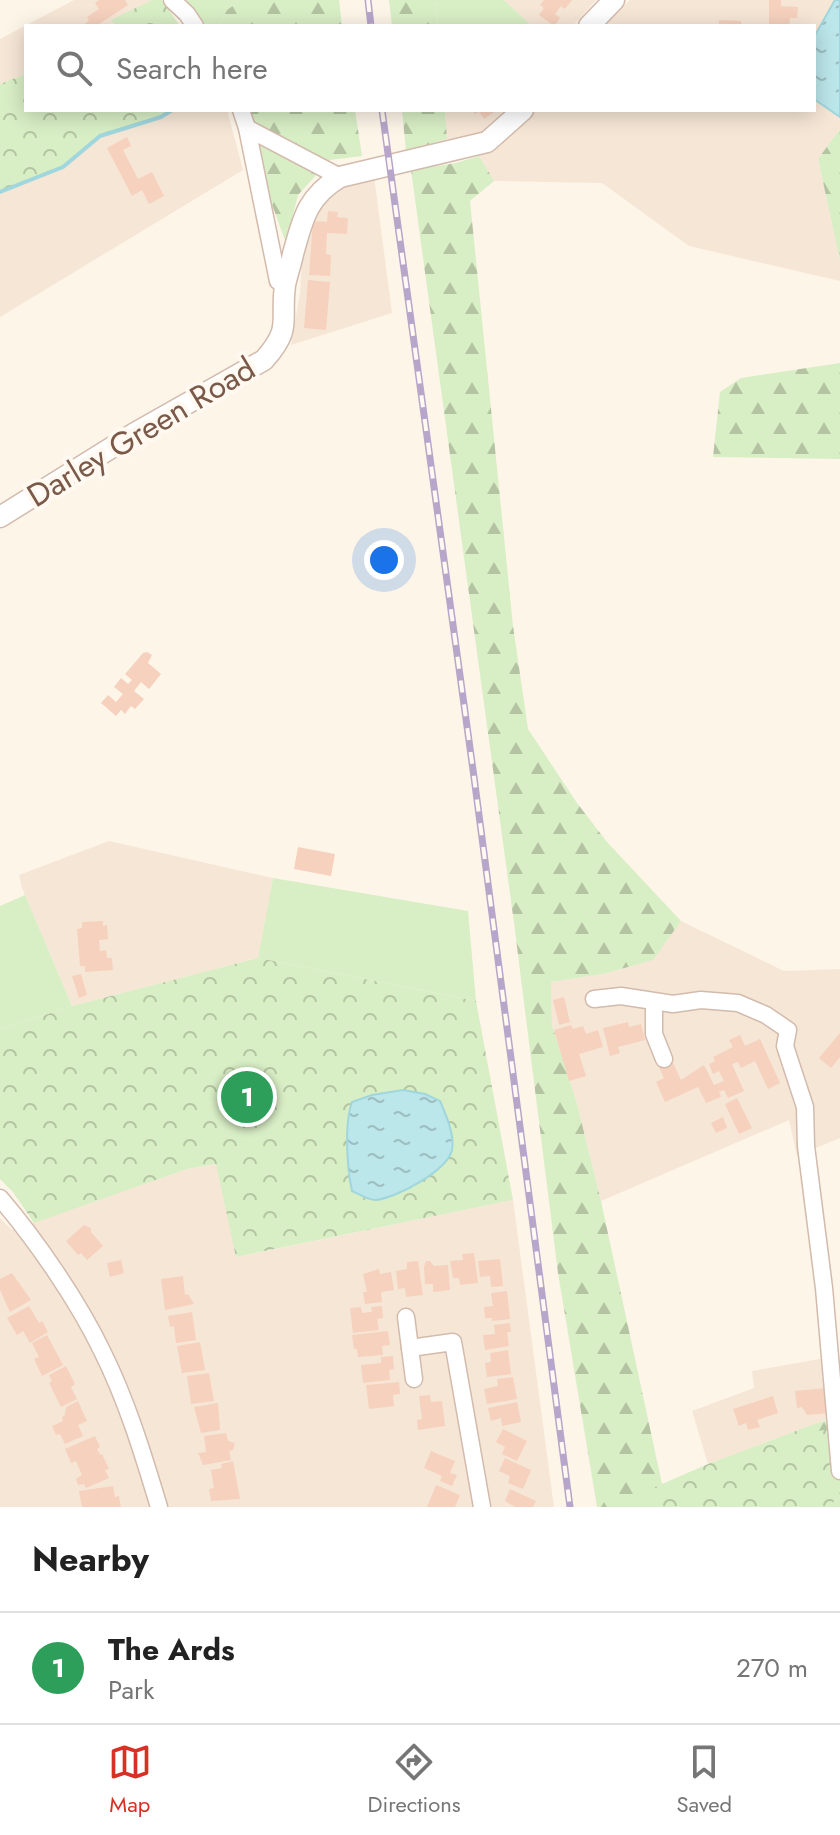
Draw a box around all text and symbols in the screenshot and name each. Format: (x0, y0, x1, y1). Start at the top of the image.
search box (24, 24, 816, 112)
icon: search (52, 46, 96, 90)
text: Search here (116, 47, 268, 90)
street label: Darley Green Road (18, 346, 264, 518)
your location (364, 540, 404, 580)
pin: 1 (221, 1067, 273, 1127)
text: Nearby (32, 1535, 149, 1584)
text: The Ards (108, 1628, 235, 1671)
text: 1 (51, 1649, 65, 1687)
text: 270 m (736, 1649, 808, 1687)
text: Park (108, 1671, 154, 1709)
tab: Map (108, 1740, 152, 1820)
tab: Directions (368, 1740, 461, 1820)
tab: Saved (676, 1740, 732, 1820)

